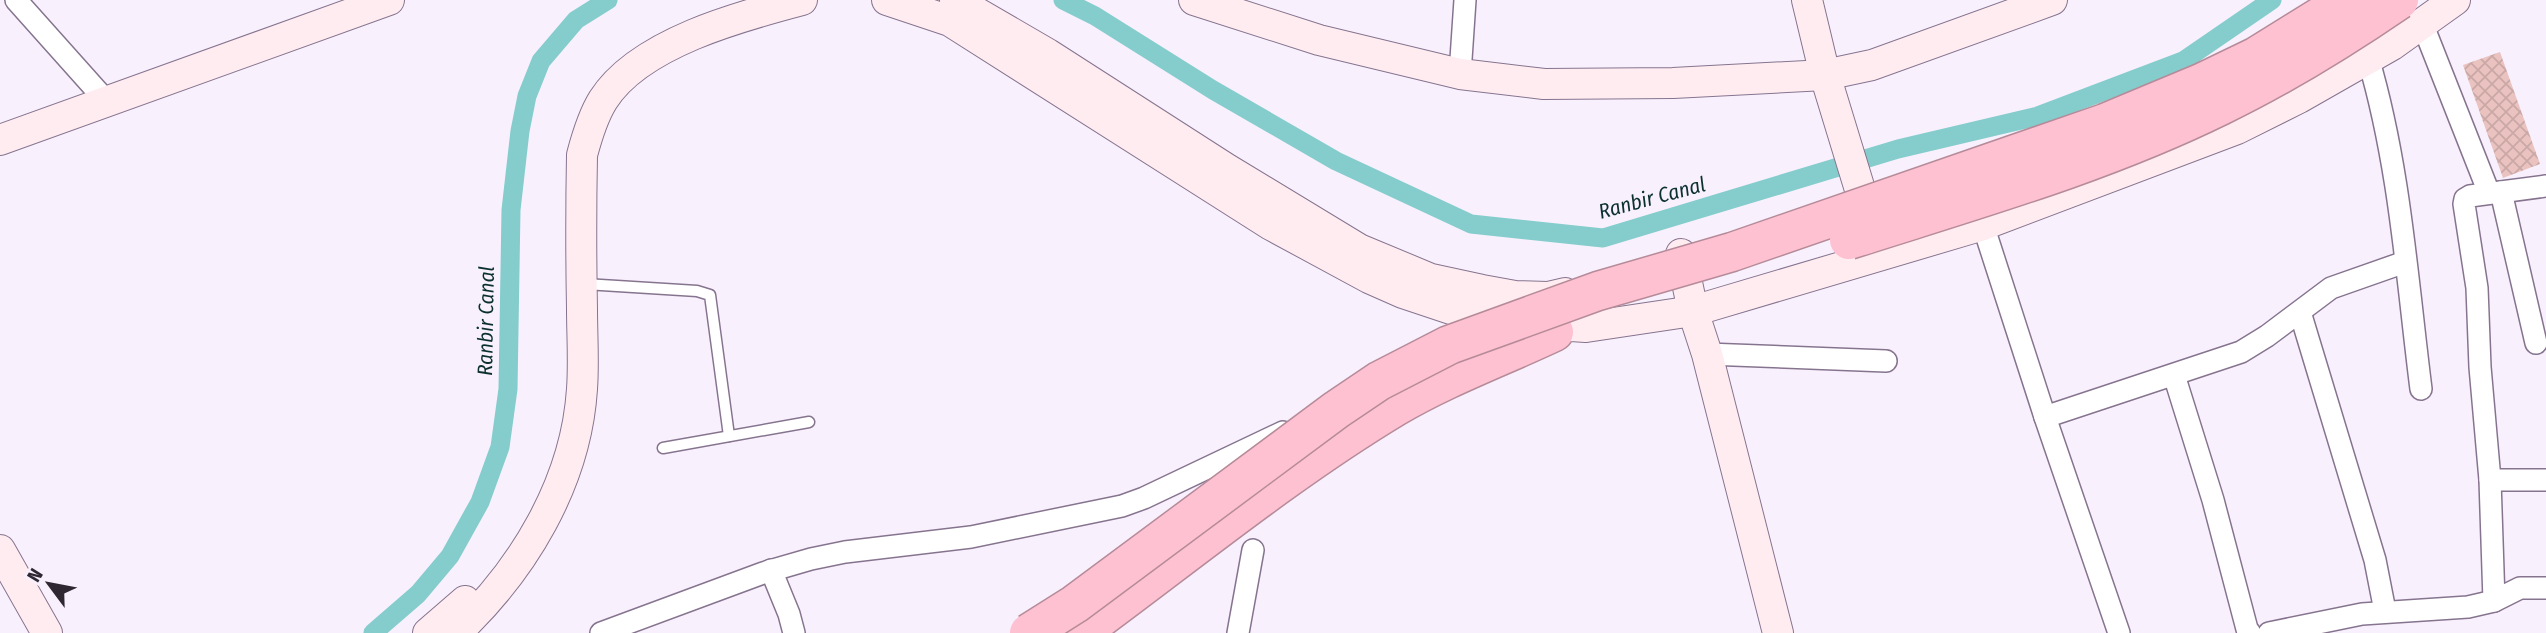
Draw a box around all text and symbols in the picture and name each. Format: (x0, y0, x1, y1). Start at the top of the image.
water label: Ranbir Canal (1596, 171, 1708, 225)
water label: Ranbir Canal (472, 266, 500, 376)
north arrow (14, 549, 84, 619)
text: N (22, 564, 48, 586)

